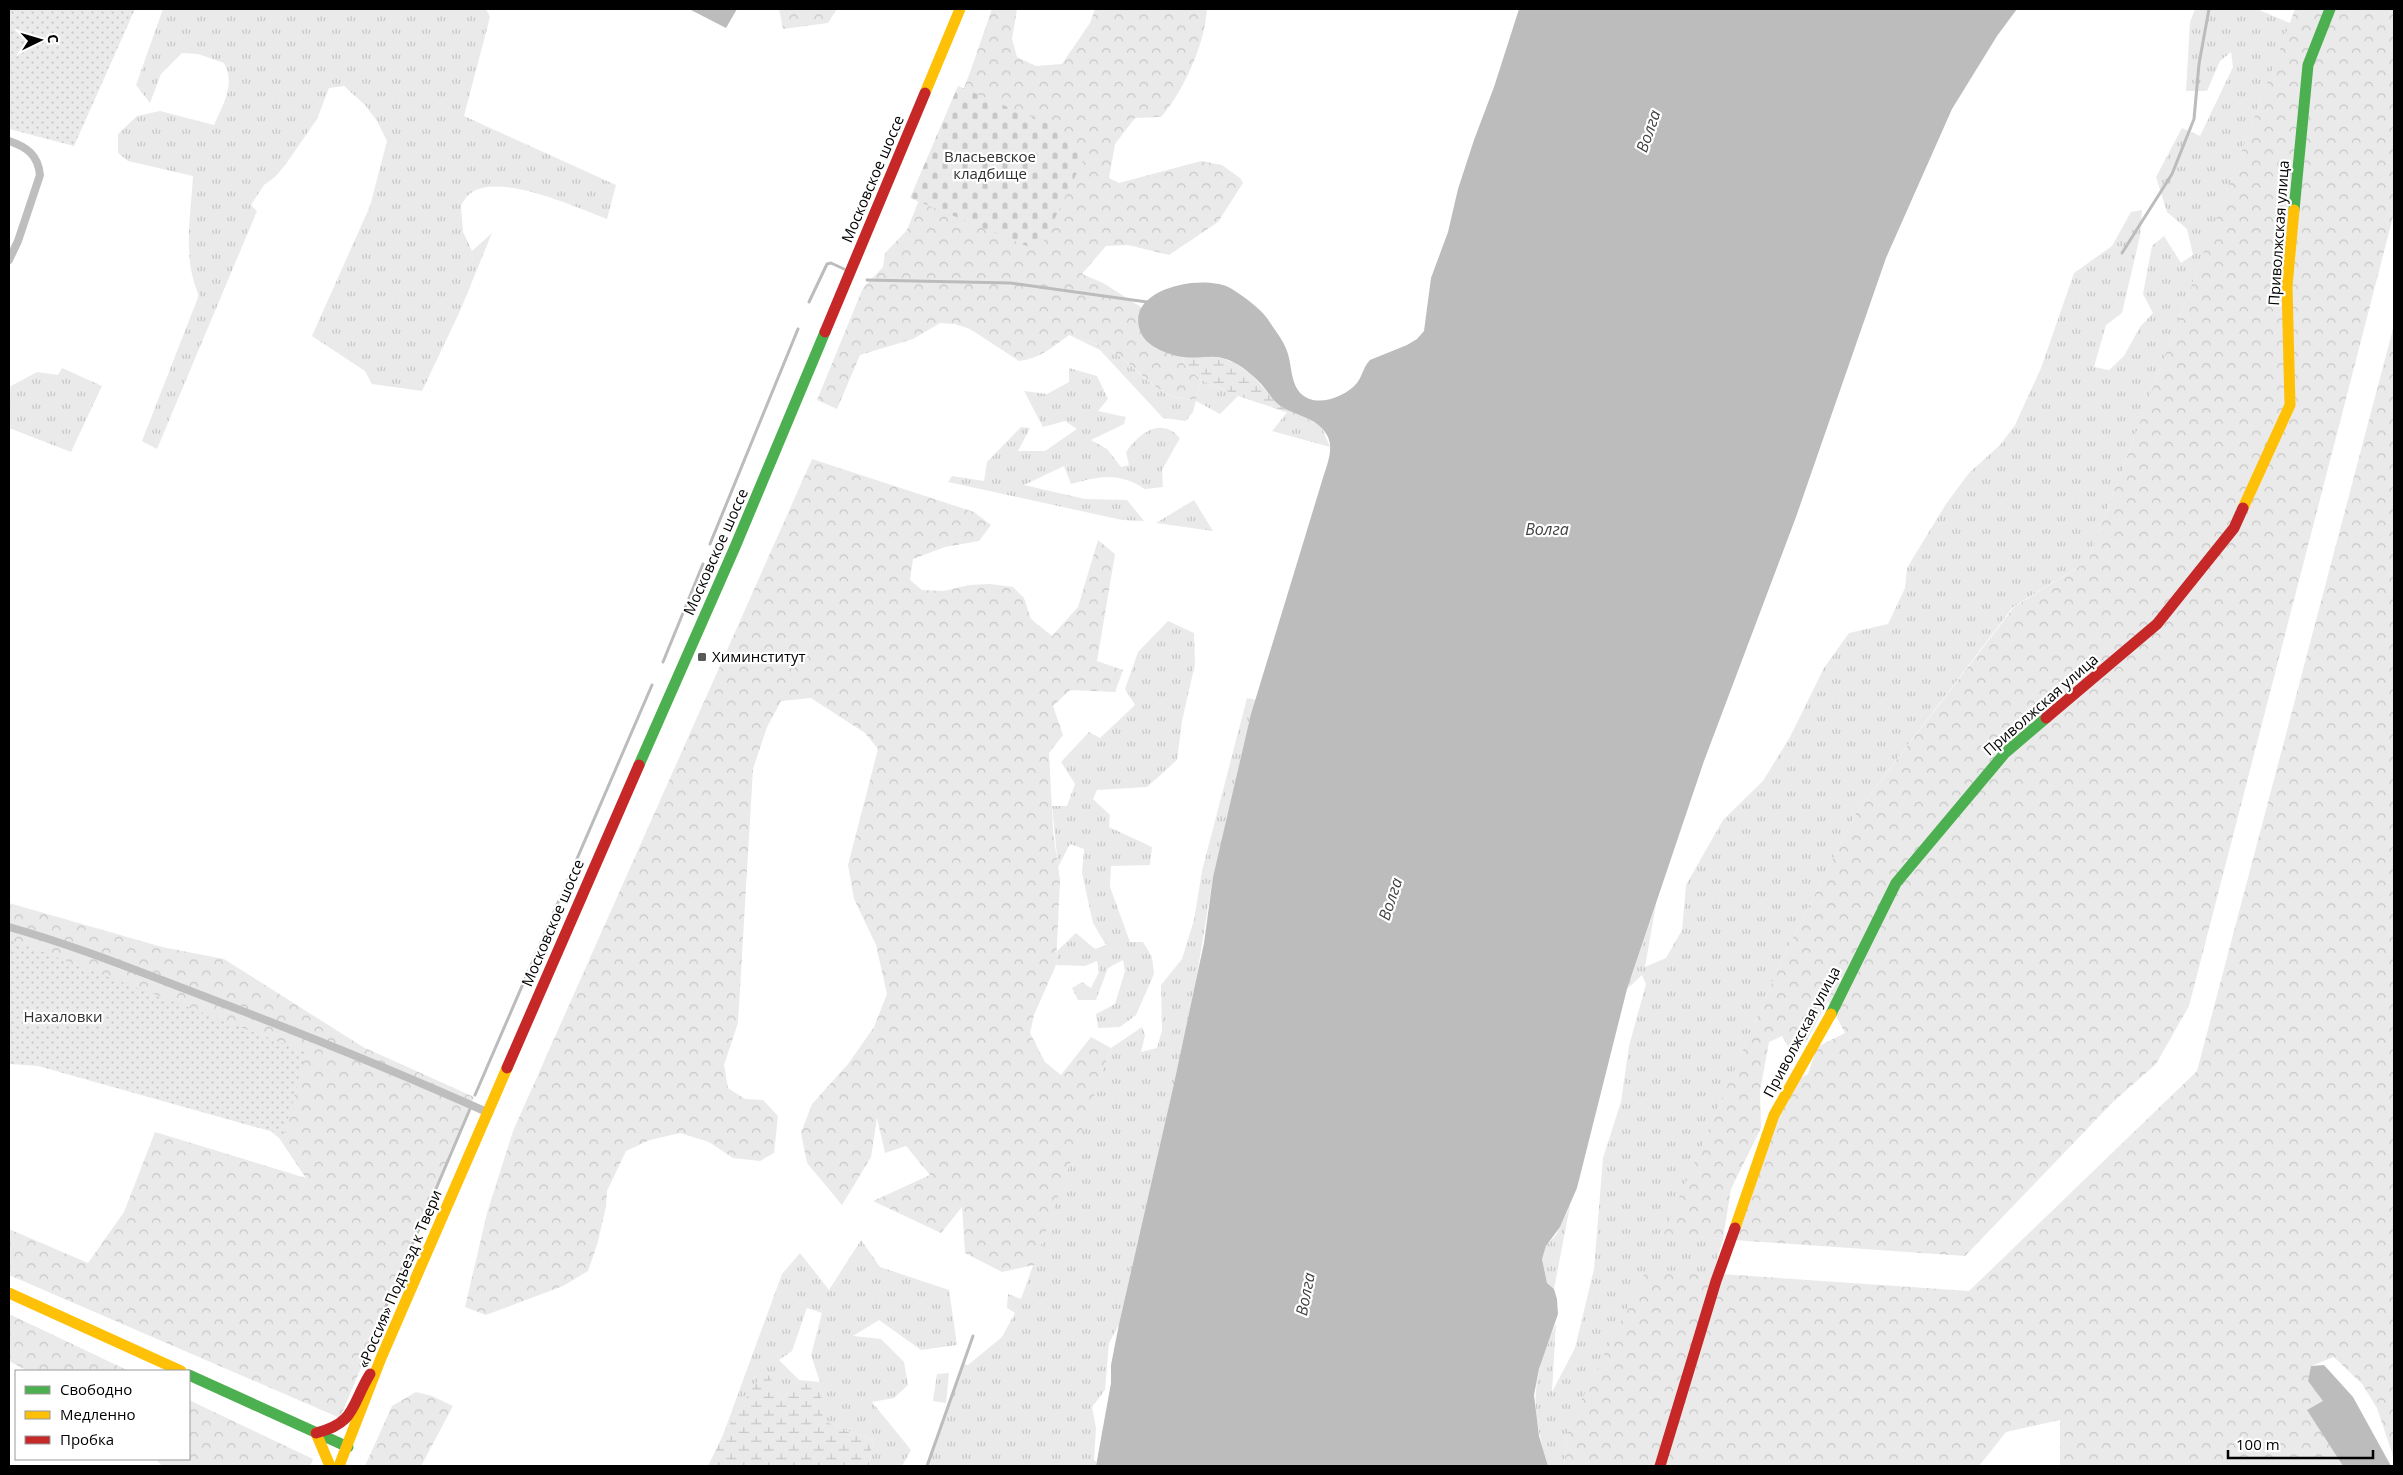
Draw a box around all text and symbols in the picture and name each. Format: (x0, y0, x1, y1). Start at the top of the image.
north arrow (15, 15, 65, 65)
text: С (44, 34, 63, 44)
water label: Волга (1631, 107, 1665, 155)
street label: Московское шоссе (836, 112, 908, 245)
park label: Власьевское кладбище (944, 146, 1036, 183)
street label: Приволжская улица (2263, 160, 2293, 306)
street label: Московское шоссе (678, 485, 752, 618)
water label: Волга (1525, 518, 1569, 540)
place label: Химинститут (712, 646, 806, 666)
street label: Приволжская улица (1979, 649, 2102, 760)
marker: Химинститут (696, 651, 708, 663)
street label: Московское шоссе (516, 856, 588, 989)
water label: Волга (1373, 875, 1407, 923)
street label: Приволжская улица (1758, 963, 1844, 1101)
park label: Нахаловки (23, 1006, 103, 1026)
street label: «Россия» Подъезд к Твери (352, 1186, 446, 1371)
water label: Волга (1290, 1271, 1320, 1317)
legend (15, 1370, 190, 1460)
text: Свободно (60, 1379, 132, 1399)
text: Медленно (60, 1404, 136, 1424)
scale bar (2228, 1428, 2373, 1460)
text: Пробка (60, 1429, 114, 1449)
text: 100 m (2236, 1434, 2280, 1454)

